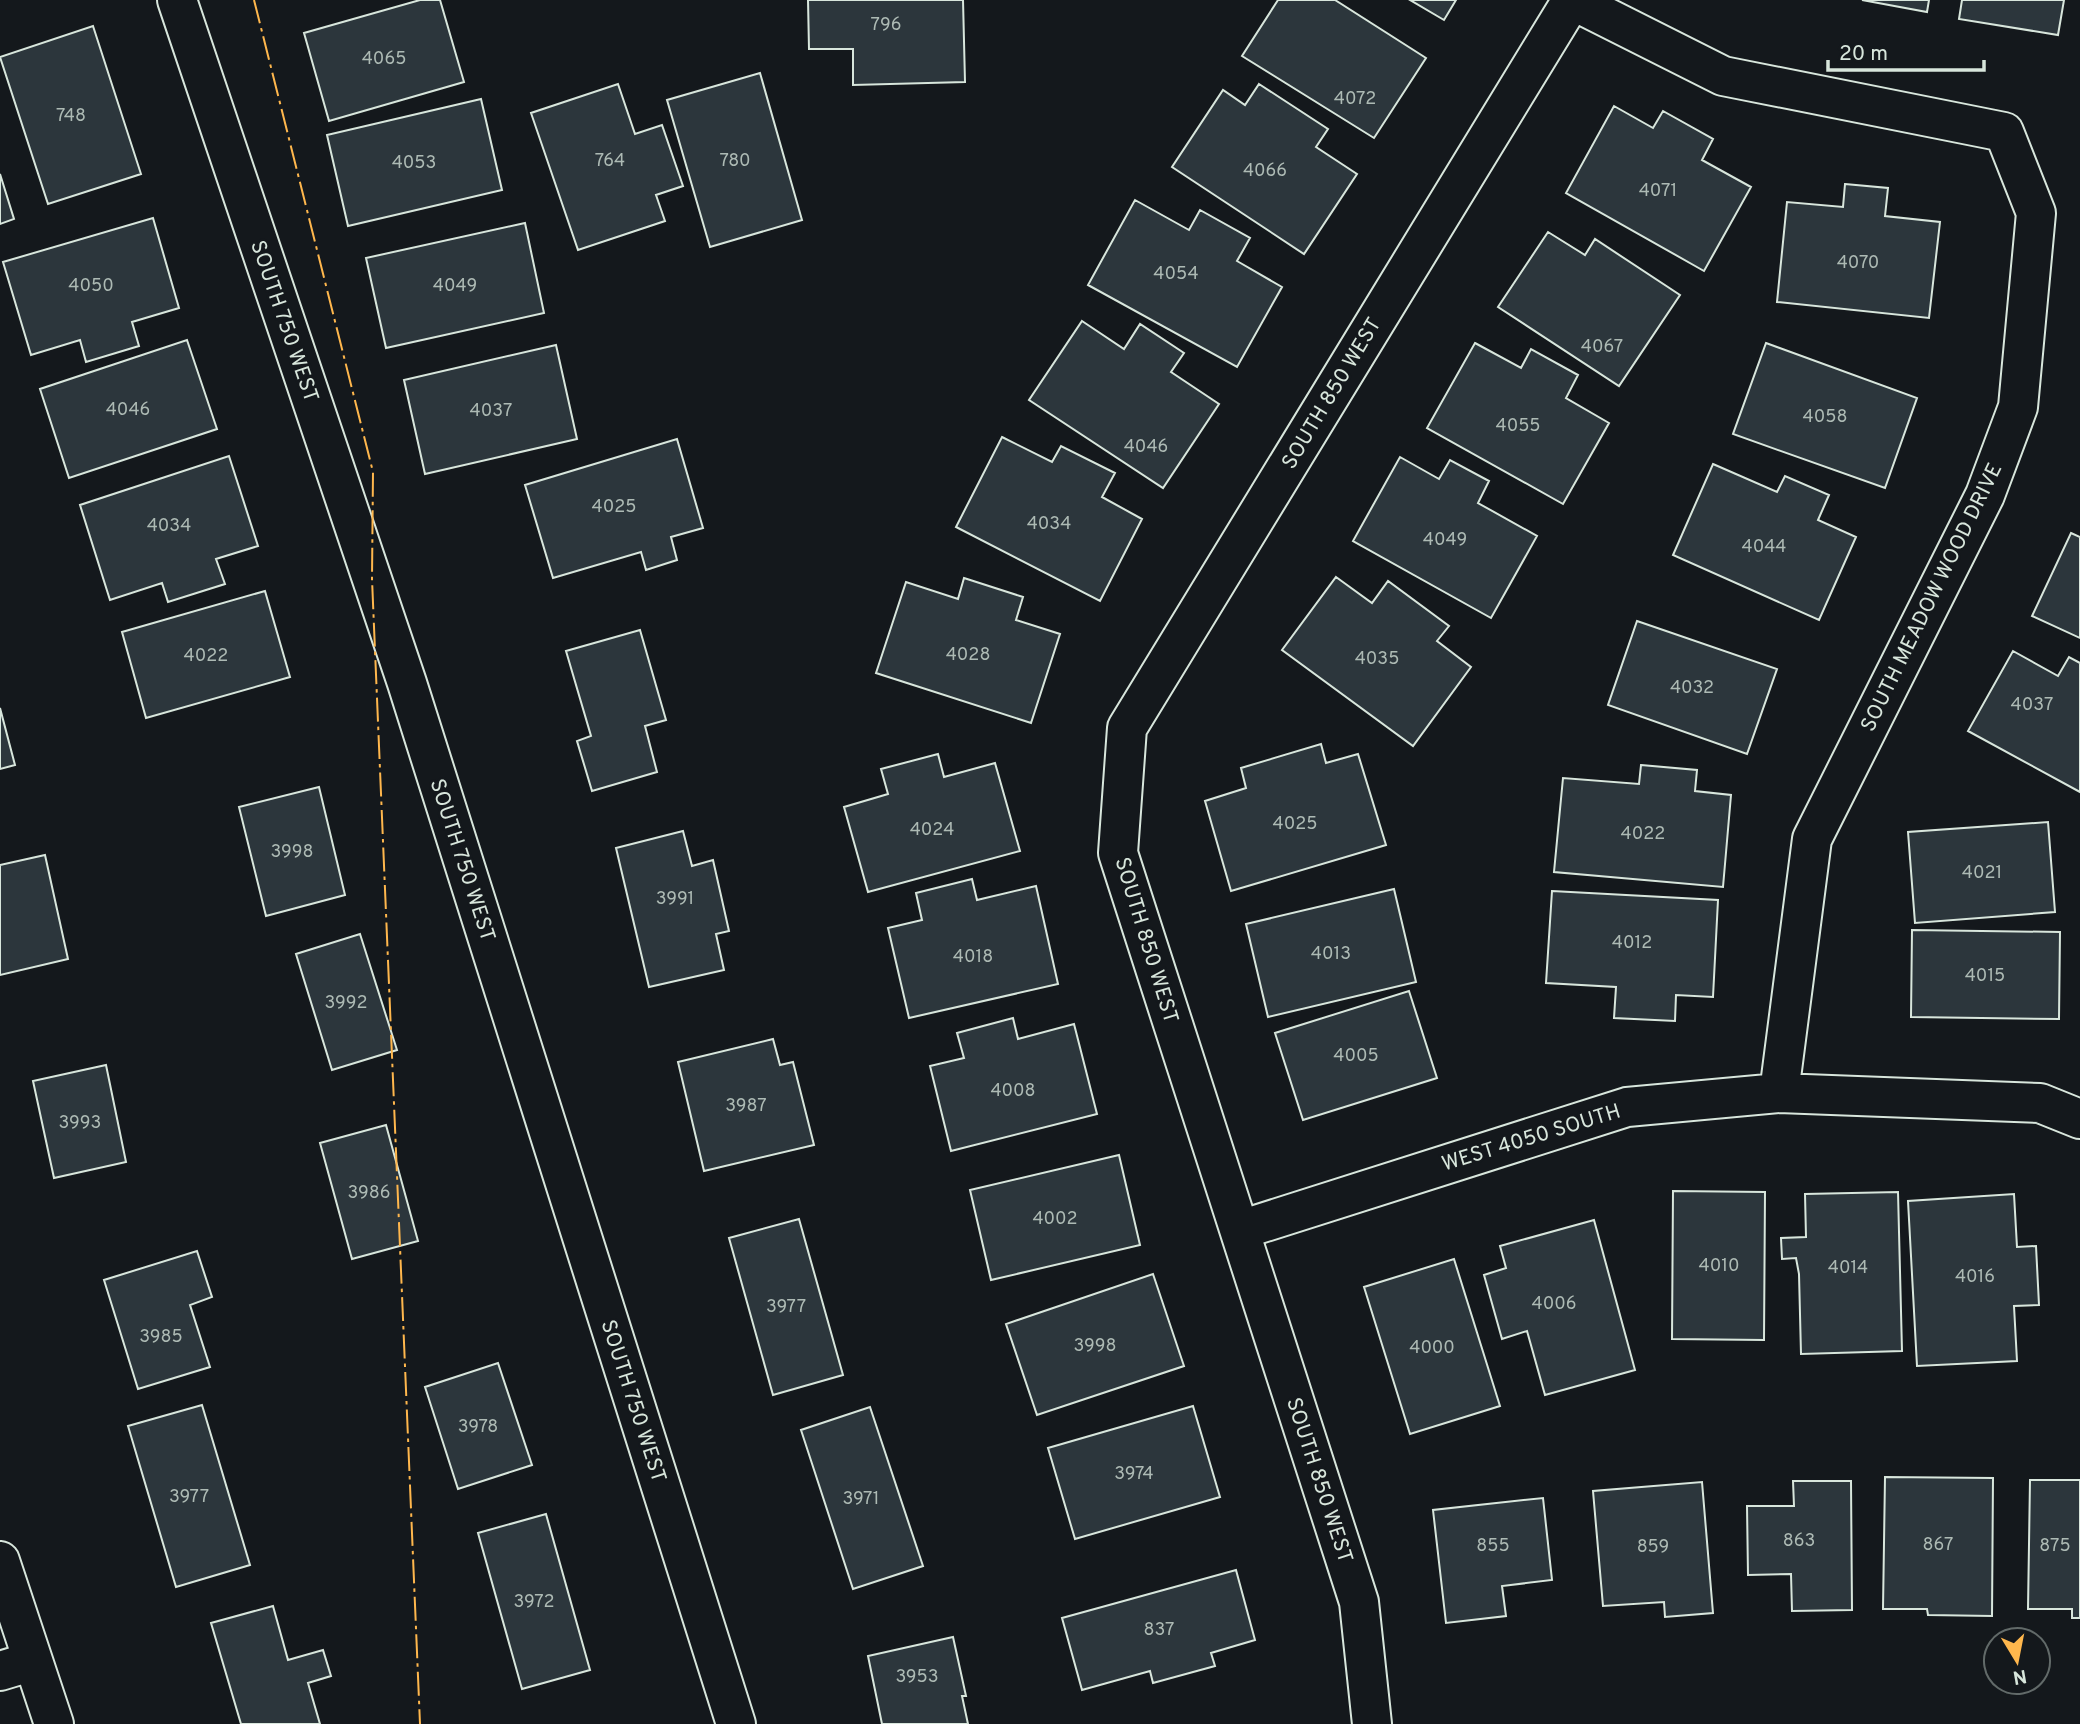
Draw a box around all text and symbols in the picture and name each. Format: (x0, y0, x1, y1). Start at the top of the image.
house number: 796 (871, 14, 901, 37)
scale bar (1828, 28, 1984, 72)
text: 20 m (1839, 41, 1888, 68)
house number: 4065 (362, 48, 406, 71)
house number: 4072 (1334, 88, 1376, 111)
house number: 748 (56, 105, 86, 128)
house number: 764 (595, 150, 625, 173)
house number: 780 (719, 150, 751, 173)
house number: 4053 (392, 152, 436, 175)
house number: 4066 (1243, 160, 1287, 183)
house number: 4071 (1639, 180, 1677, 203)
street label: SOUTH 750 WEST (243, 237, 324, 406)
house number: 4070 (1837, 252, 1879, 275)
house number: 4054 (1153, 263, 1199, 286)
house number: 4050 (68, 275, 114, 298)
house number: 4049 (433, 275, 477, 298)
street label: SOUTH 850 WEST (1276, 313, 1388, 475)
house number: 4067 (1581, 336, 1623, 359)
house number: 4046 (106, 399, 150, 422)
house number: 4037 (470, 400, 512, 423)
house number: 4058 (1803, 406, 1847, 429)
house number: 4055 (1495, 415, 1541, 438)
house number: 4046 (1124, 436, 1168, 459)
street label: SOUTH MEADOW WOOD DRIVE (1855, 459, 2009, 736)
house number: 4025 (592, 496, 636, 519)
house number: 4034 (1027, 513, 1071, 536)
house number: 4034 (147, 515, 191, 538)
house number: 4049 (1423, 529, 1467, 552)
house number: 4044 (1741, 536, 1787, 559)
house number: 4028 (946, 644, 990, 667)
house number: 4022 (184, 645, 228, 668)
house number: 4035 (1355, 648, 1399, 671)
house number: 4032 (1670, 677, 1714, 700)
house number: 4037 (2011, 694, 2053, 717)
street label: SOUTH 750 WEST (423, 776, 501, 945)
house number: 4025 (1273, 813, 1317, 836)
house number: 4024 (910, 819, 954, 842)
house number: 4022 (1621, 823, 1665, 846)
house number: 3998 (271, 841, 313, 864)
street label: SOUTH 850 WEST (1107, 854, 1184, 1027)
house number: 4021 (1962, 862, 2002, 885)
house number: 3991 (656, 888, 694, 911)
house number: 4012 (1612, 932, 1652, 955)
house number: 4013 (1311, 943, 1351, 966)
house number: 4018 (953, 946, 993, 969)
house number: 4015 (1965, 965, 2005, 988)
house number: 3992 (325, 992, 367, 1015)
house number: 4005 (1333, 1045, 1379, 1068)
house number: 4008 (990, 1080, 1036, 1103)
house number: 3987 (725, 1095, 767, 1118)
street label: WEST 4050 SOUTH (1439, 1098, 1624, 1178)
house number: 3993 (59, 1112, 101, 1135)
house number: 3986 (348, 1182, 390, 1205)
house number: 4002 (1032, 1208, 1078, 1231)
house number: 4010 (1698, 1255, 1740, 1278)
house number: 4014 (1828, 1257, 1868, 1280)
house number: 4016 (1955, 1266, 1995, 1289)
house number: 4006 (1532, 1293, 1576, 1316)
house number: 3977 (766, 1296, 806, 1319)
street label: SOUTH 750 WEST (594, 1317, 672, 1486)
house number: 3985 (139, 1326, 183, 1349)
house number: 3998 (1074, 1335, 1116, 1358)
house number: 4000 (1409, 1337, 1455, 1360)
street label: SOUTH 850 WEST (1279, 1394, 1358, 1567)
house number: 3978 (458, 1416, 498, 1439)
house number: 3974 (1114, 1463, 1154, 1486)
house number: 3977 (169, 1486, 209, 1509)
house number: 3971 (842, 1488, 880, 1511)
house number: 863 (1783, 1530, 1815, 1553)
house number: 867 (1923, 1534, 1953, 1557)
house number: 855 (1476, 1535, 1510, 1558)
house number: 875 (2039, 1535, 2071, 1558)
house number: 859 (1637, 1536, 1669, 1559)
house number: 3972 (514, 1591, 554, 1614)
house number: 837 (1143, 1619, 1175, 1642)
north arrow (1982, 1626, 2052, 1696)
text: N (2011, 1663, 2028, 1689)
house number: 3953 (895, 1666, 939, 1689)

